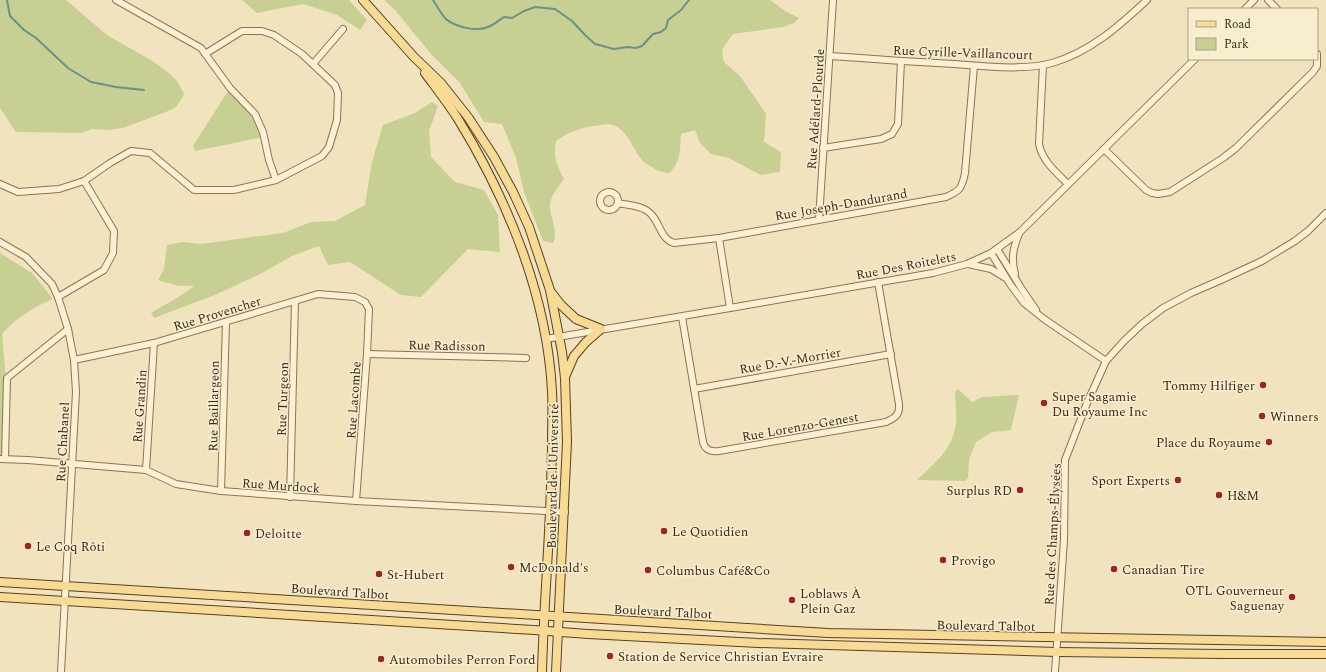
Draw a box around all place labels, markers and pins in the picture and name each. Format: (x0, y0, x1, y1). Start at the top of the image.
place label: Tommy Hilfiger (1163, 376, 1255, 396)
marker: Tommy Hilfiger (1258, 380, 1268, 390)
place label: Super Sagamie Du Royaume Inc (1052, 387, 1148, 422)
marker: Super Sagamie Du Royaume Inc (1039, 398, 1049, 408)
place label: Winners (1270, 407, 1319, 427)
marker: Winners (1257, 411, 1267, 421)
place label: Place du Royaume (1156, 433, 1261, 453)
marker: Place du Royaume (1264, 437, 1274, 447)
place label: Sport Experts (1092, 471, 1170, 491)
marker: Sport Experts (1173, 475, 1183, 485)
place label: Surplus RD (947, 481, 1012, 501)
marker: Surplus RD (1015, 485, 1025, 495)
place label: H&M (1227, 486, 1259, 506)
marker: H&M (1214, 490, 1224, 500)
place label: Le Quotidien (672, 522, 749, 542)
place label: Deloitte (255, 524, 302, 544)
marker: Le Quotidien (659, 526, 669, 536)
marker: Deloitte (242, 528, 252, 538)
place label: Le Coq Rôti (36, 537, 105, 557)
marker: Le Coq Rôti (23, 541, 33, 551)
place label: Provigo (951, 551, 996, 571)
marker: Provigo (938, 555, 948, 565)
place label: McDonald's (519, 558, 589, 578)
place label: Canadian Tire (1122, 560, 1204, 580)
place label: Columbus Café&Co (656, 561, 770, 581)
marker: McDonald's (506, 562, 516, 572)
marker: Canadian Tire (1109, 564, 1119, 574)
place label: St-Hubert (387, 565, 445, 585)
marker: Columbus Café&Co (643, 565, 653, 575)
marker: St-Hubert (374, 569, 384, 579)
place label: OTL Gouverneur Saguenay (1185, 581, 1285, 616)
place label: Loblaws À Plein Gaz (800, 584, 861, 619)
marker: OTL Gouverneur Saguenay (1287, 592, 1297, 602)
marker: Loblaws À Plein Gaz (787, 595, 797, 605)
place label: Station de Service Christian Evraire (618, 647, 823, 667)
place label: Automobiles Perron Ford (389, 650, 535, 670)
marker: Station de Service Christian Evraire (605, 651, 615, 661)
marker: Automobiles Perron Ford (376, 654, 386, 664)

